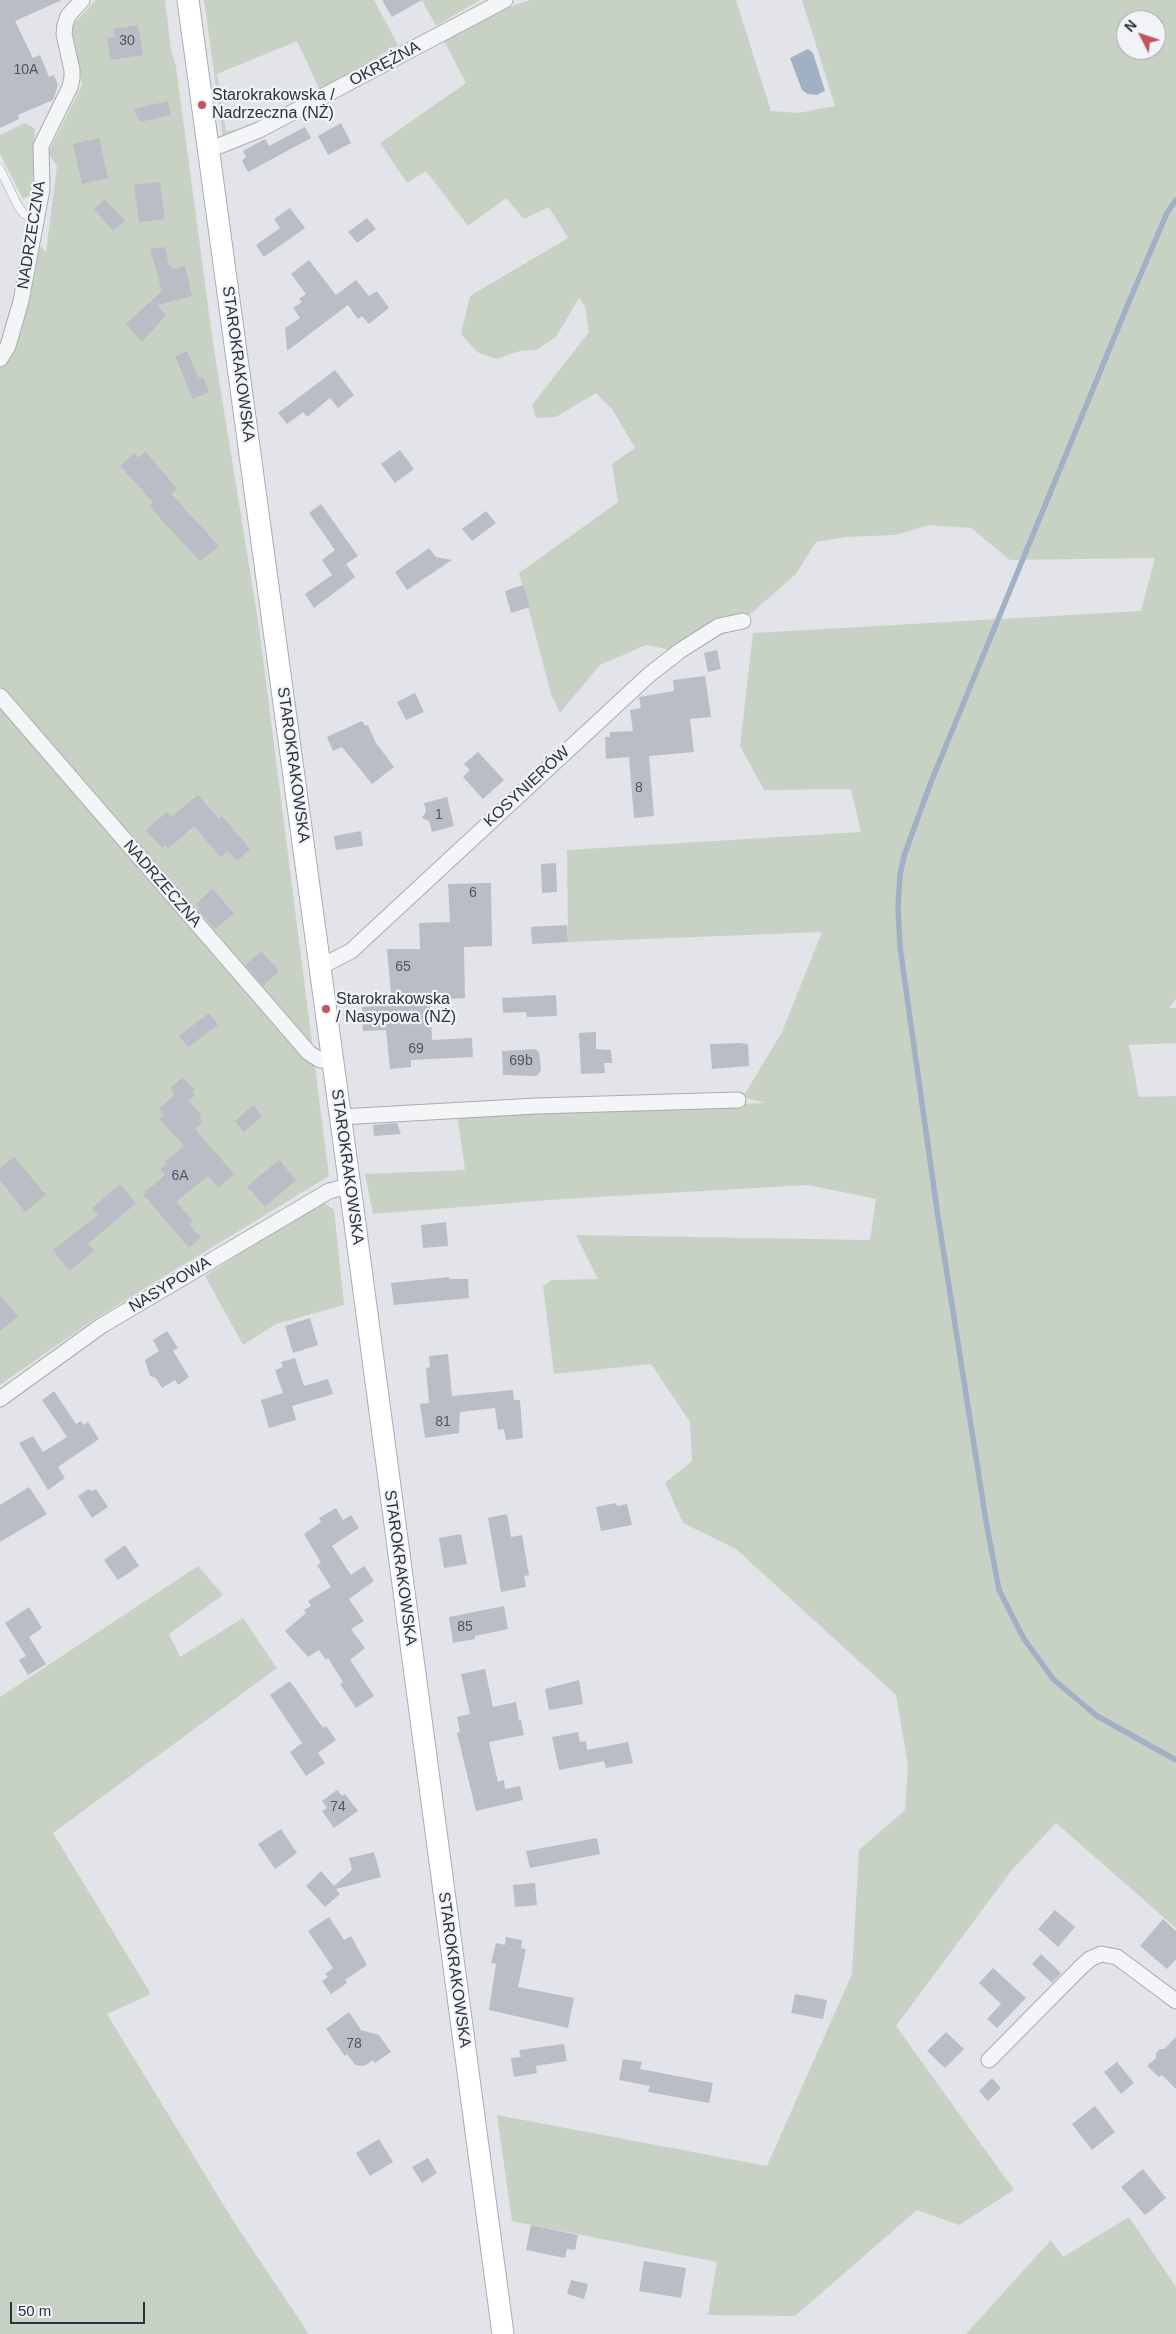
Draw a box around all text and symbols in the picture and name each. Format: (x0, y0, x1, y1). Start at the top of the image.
north arrow (1116, 10, 1166, 60)
text: N (1121, 17, 1140, 35)
house number: 30 (119, 33, 135, 49)
street label: OKRĘŻNA (346, 37, 424, 91)
house number: 10A (14, 62, 38, 78)
place label: Starokrakowska / Nadrzeczna (NŻ) (212, 86, 335, 124)
marker: Starokrakowska / Nadrzeczna (NŻ) (196, 99, 208, 111)
street label: NADRZECZNA (14, 180, 50, 290)
street label: STAROKRAKOWSKA (218, 285, 258, 443)
street label: STAROKRAKOWSKA (273, 686, 313, 844)
street label: KOSYNIERÓW (480, 742, 574, 832)
house number: 8 (635, 780, 643, 796)
house number: 1 (435, 807, 443, 823)
street label: NADRZECZNA (119, 836, 205, 932)
house number: 6 (469, 885, 477, 901)
house number: 65 (395, 959, 411, 975)
place label: Starokrakowska / Nasypowa (NŻ) (336, 990, 456, 1028)
marker: Starokrakowska / Nasypowa (NŻ) (320, 1003, 332, 1015)
house number: 69 (408, 1041, 424, 1057)
house number: 69b (509, 1053, 533, 1069)
street label: STAROKRAKOWSKA (327, 1088, 367, 1246)
house number: 6A (171, 1168, 189, 1184)
street label: NASYPOWA (126, 1253, 214, 1317)
house number: 81 (435, 1414, 451, 1430)
street label: STAROKRAKOWSKA (380, 1489, 420, 1647)
house number: 85 (457, 1619, 473, 1635)
house number: 74 (330, 1799, 346, 1815)
street label: STAROKRAKOWSKA (434, 1891, 474, 2049)
house number: 78 (346, 2036, 362, 2052)
scale bar (12, 2292, 148, 2324)
text: 50 m (18, 2302, 51, 2319)

